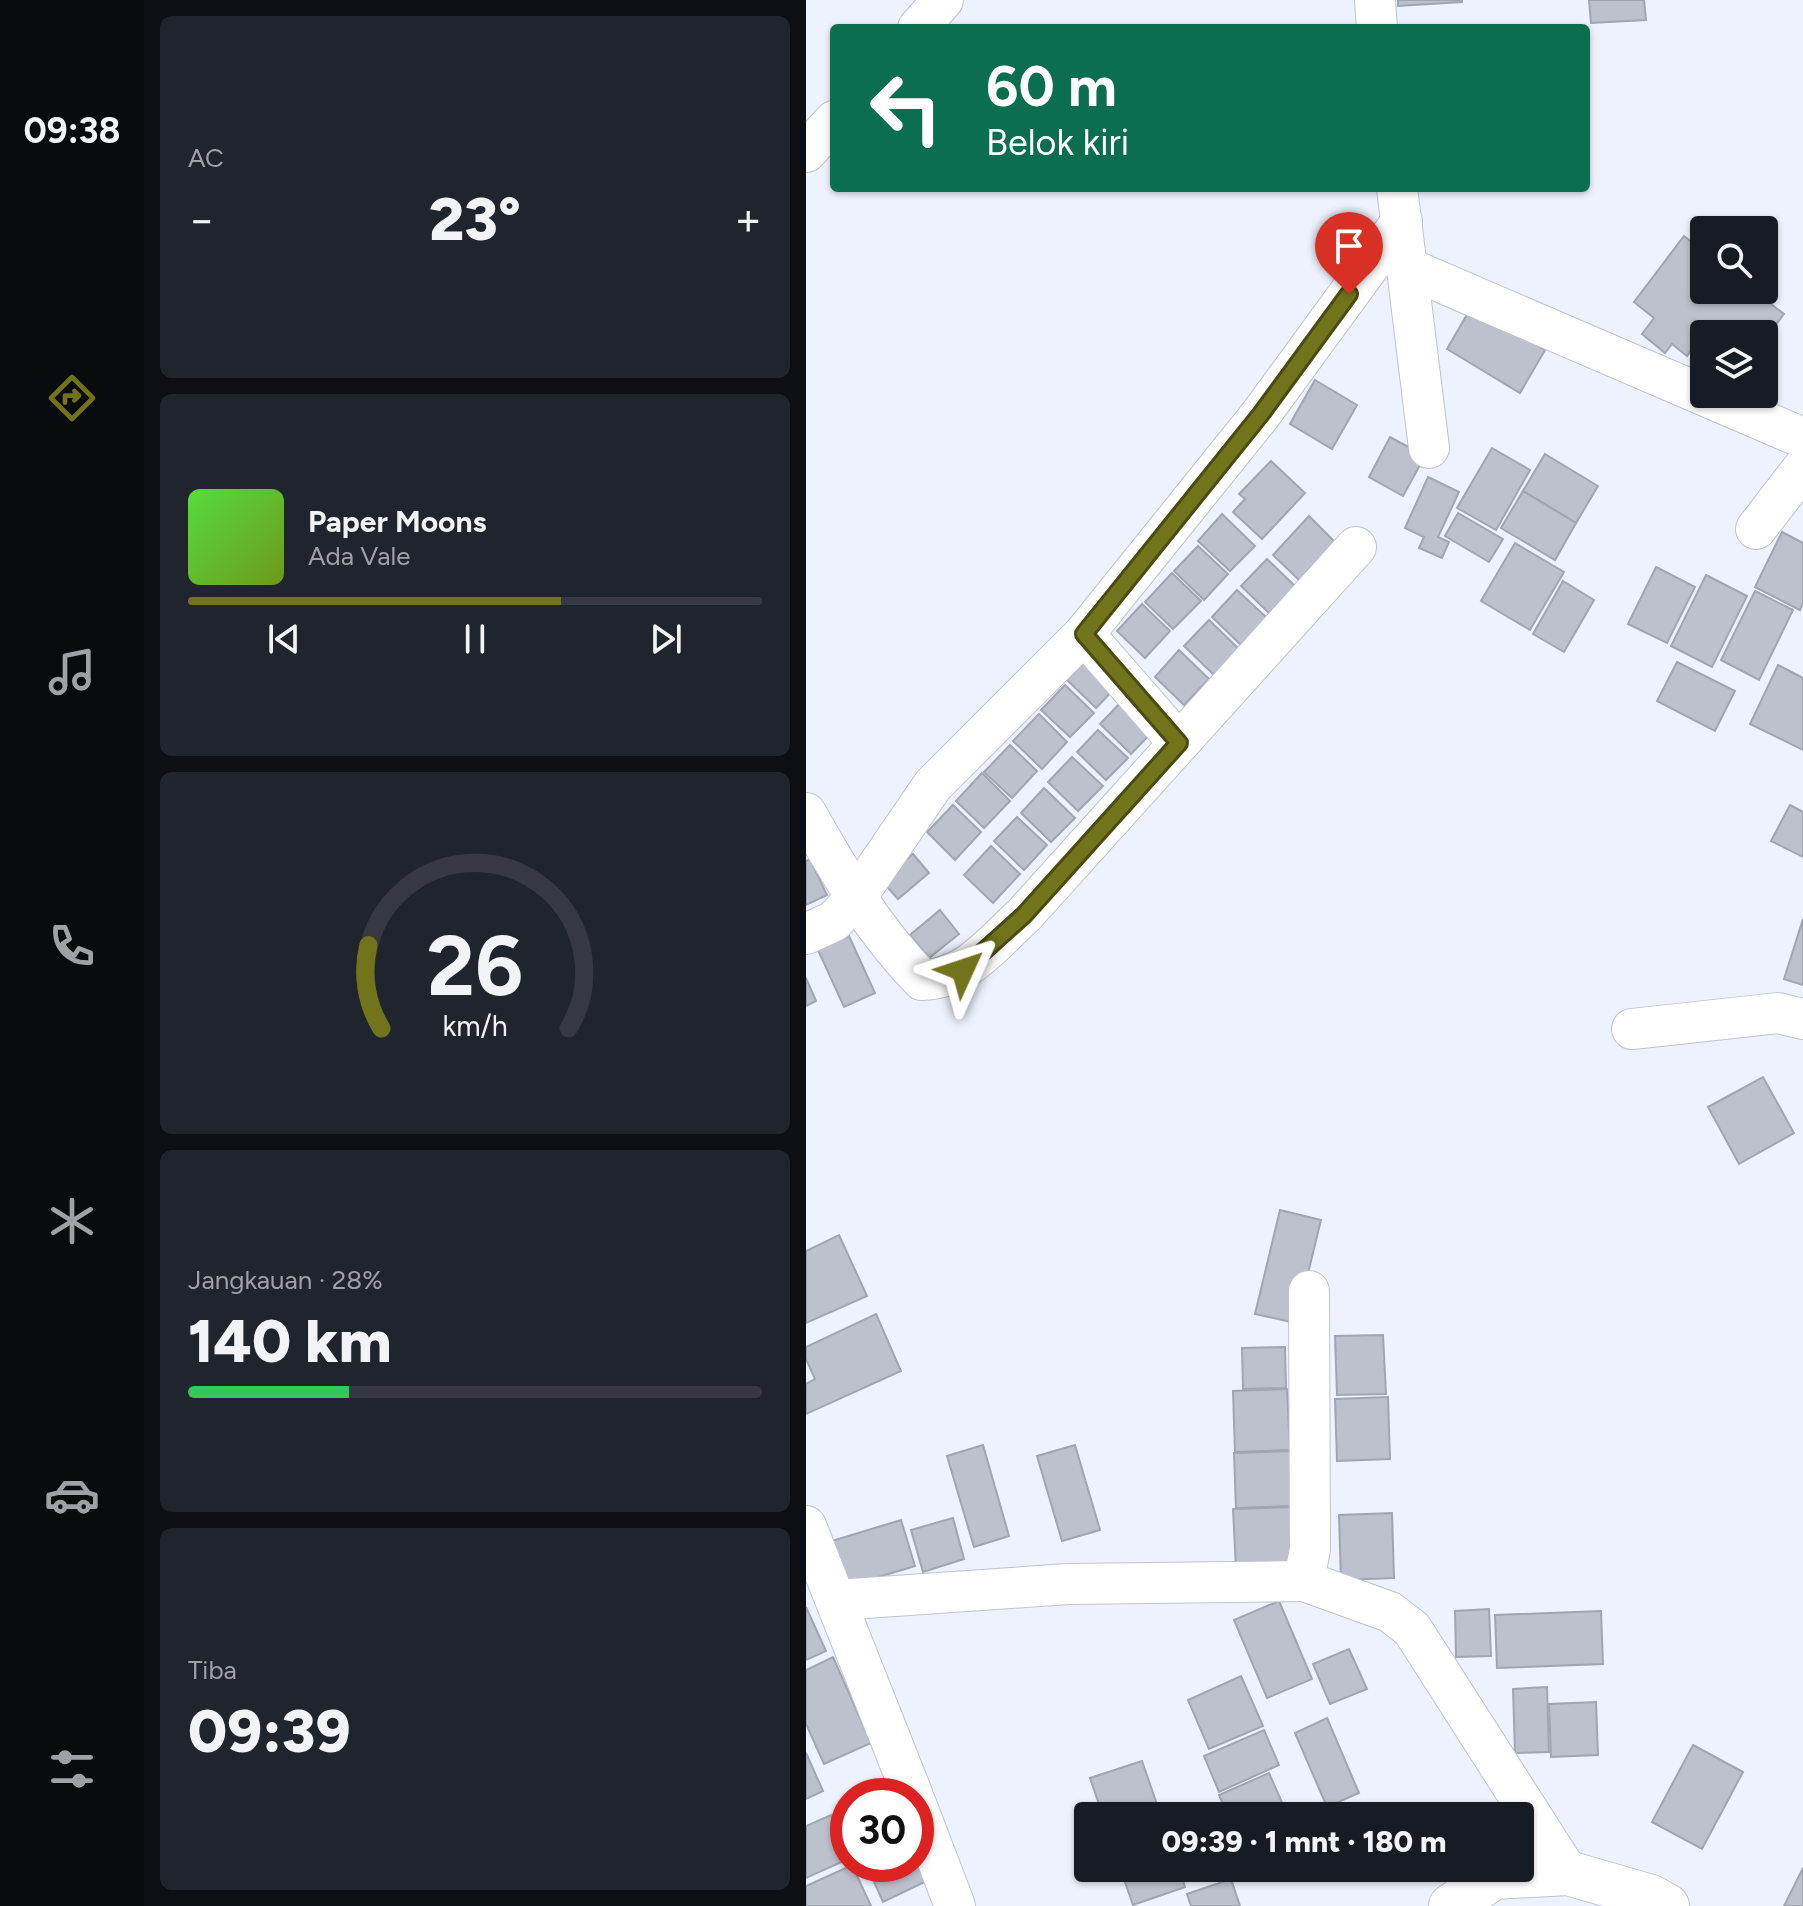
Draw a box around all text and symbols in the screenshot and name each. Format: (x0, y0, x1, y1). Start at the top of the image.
text: 60 m (986, 53, 1117, 120)
icon: left (854, 56, 958, 160)
text: 09:38 (23, 109, 121, 152)
text: Belok kiri (986, 121, 1129, 164)
text: AC (188, 142, 224, 174)
text: 23° (429, 183, 521, 255)
text: − (188, 193, 215, 246)
text: + (735, 193, 762, 246)
pin (1315, 212, 1383, 294)
map controls (1690, 216, 1778, 408)
button: search (1690, 216, 1778, 304)
icon: arrive (1327, 224, 1371, 268)
button: layers (1690, 320, 1778, 408)
icon: directions (44, 370, 100, 426)
text: Paper Moons (308, 503, 487, 540)
text: Ada Vale (308, 540, 411, 572)
icon: previous (262, 617, 306, 661)
icon: pause (453, 617, 497, 661)
icon: next (644, 617, 688, 661)
icon: music (44, 644, 100, 700)
text: 26 (427, 916, 523, 1016)
icon: phone (44, 918, 100, 974)
position arrow (921, 928, 1005, 1012)
text: km/h (442, 1009, 508, 1043)
icon: climate (44, 1193, 100, 1249)
text: Jangkauan · 28% (188, 1264, 383, 1296)
text: 140 km (188, 1305, 392, 1377)
icon: car (44, 1467, 100, 1523)
text: Tiba (188, 1654, 237, 1686)
text: 09:39 (188, 1695, 351, 1767)
icon: filters (44, 1741, 100, 1797)
speed limit sign: 30 (830, 1778, 934, 1882)
text: 09:39 · 1 mnt · 180 m (1161, 1823, 1447, 1860)

